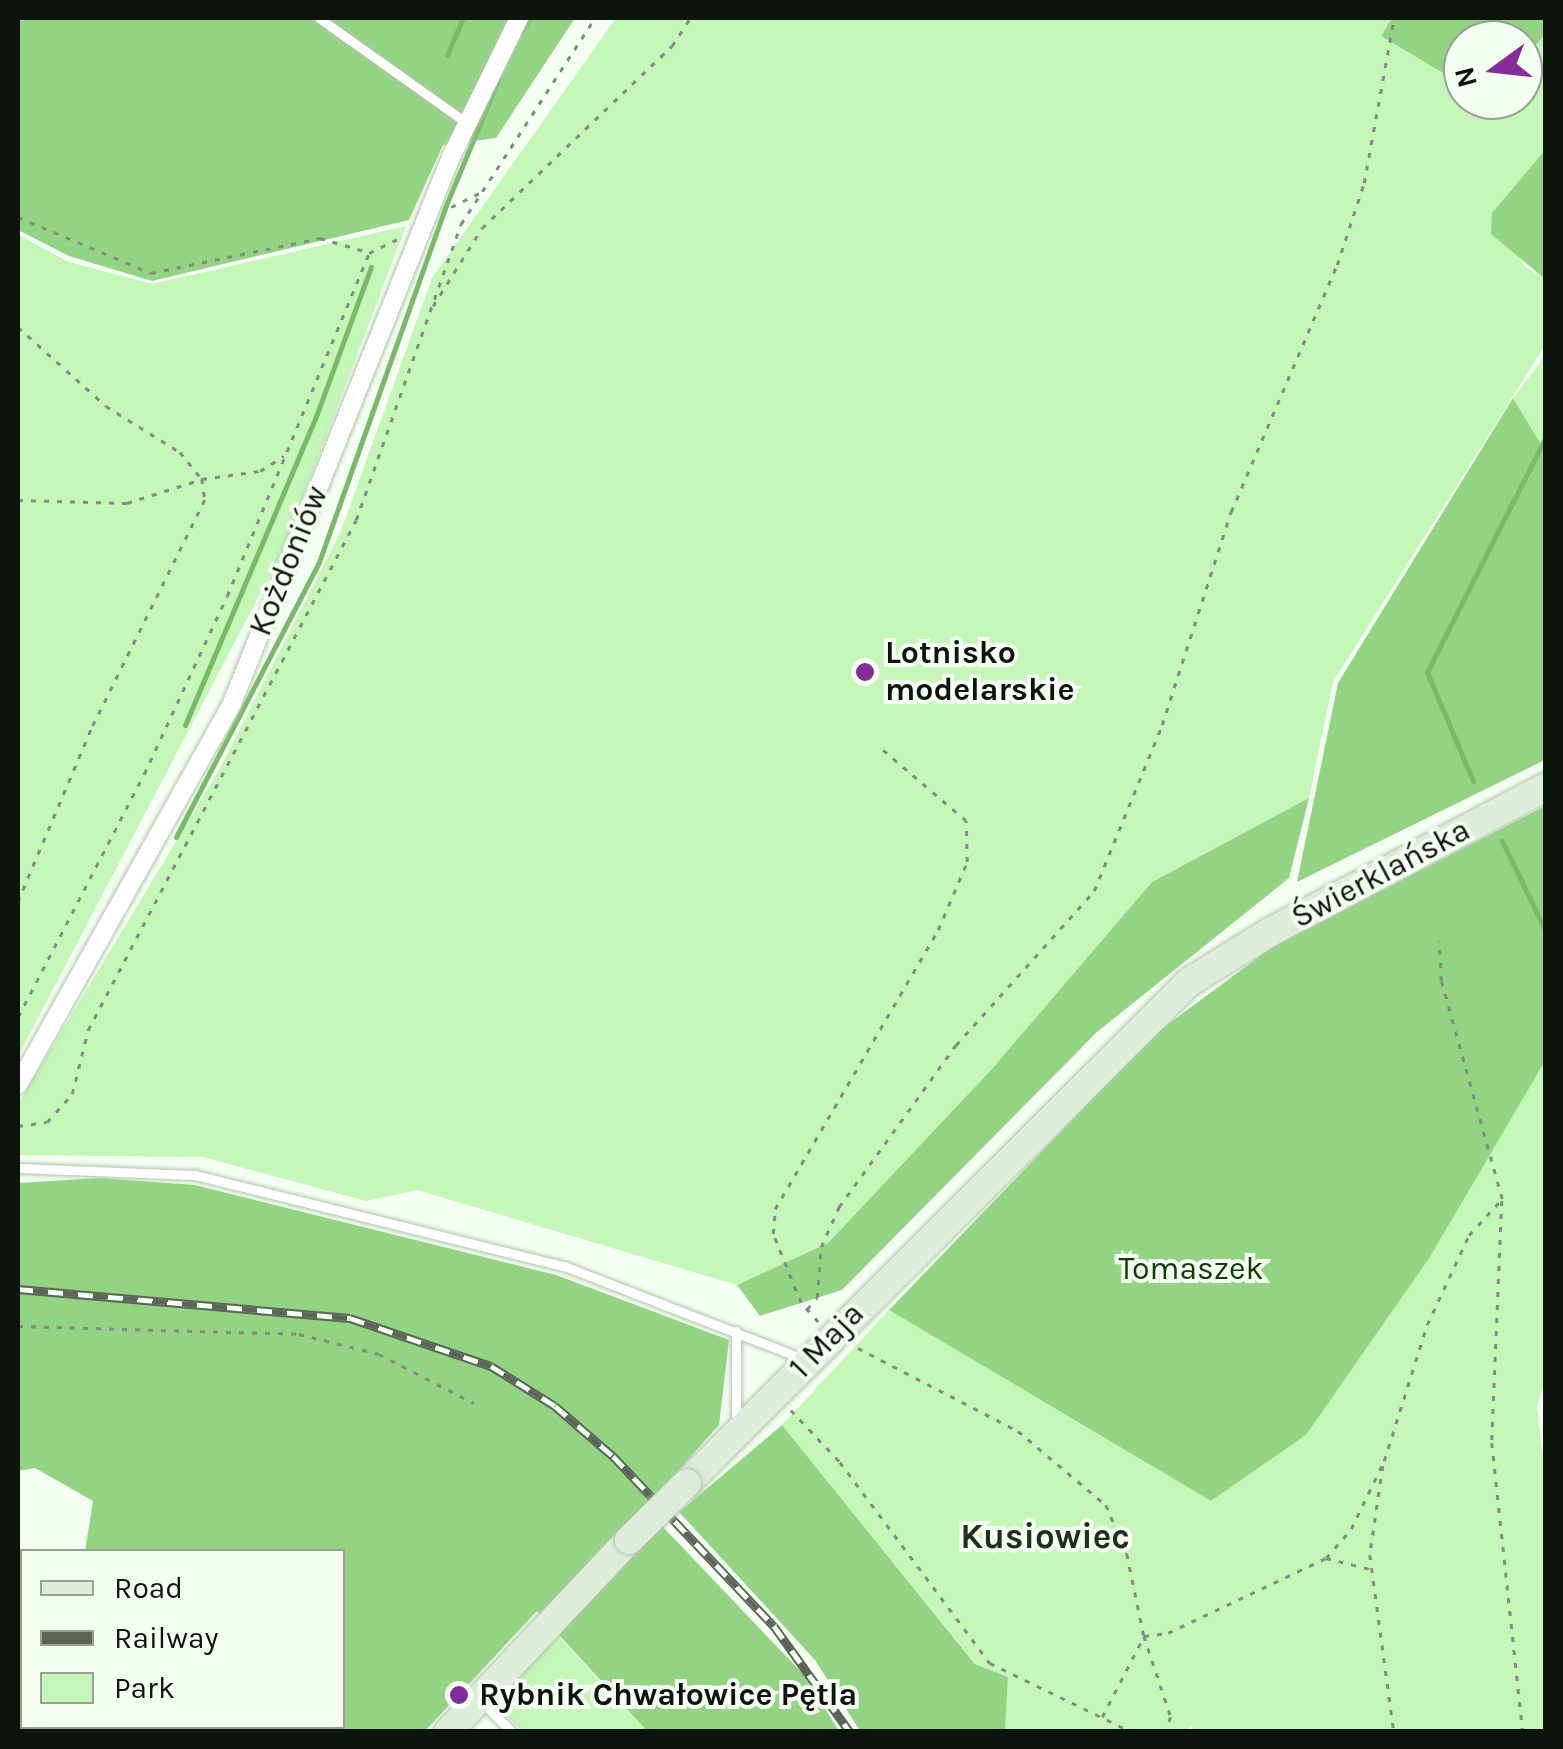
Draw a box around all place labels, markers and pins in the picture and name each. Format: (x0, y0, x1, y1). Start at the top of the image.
place label: Lotnisko modelarskie (885, 635, 1074, 710)
marker: Lotnisko modelarskie (854, 661, 876, 683)
place label: Rybnik Chwałowice Pętla (479, 1676, 857, 1714)
marker: Rybnik Chwałowice Pętla (448, 1684, 470, 1706)

